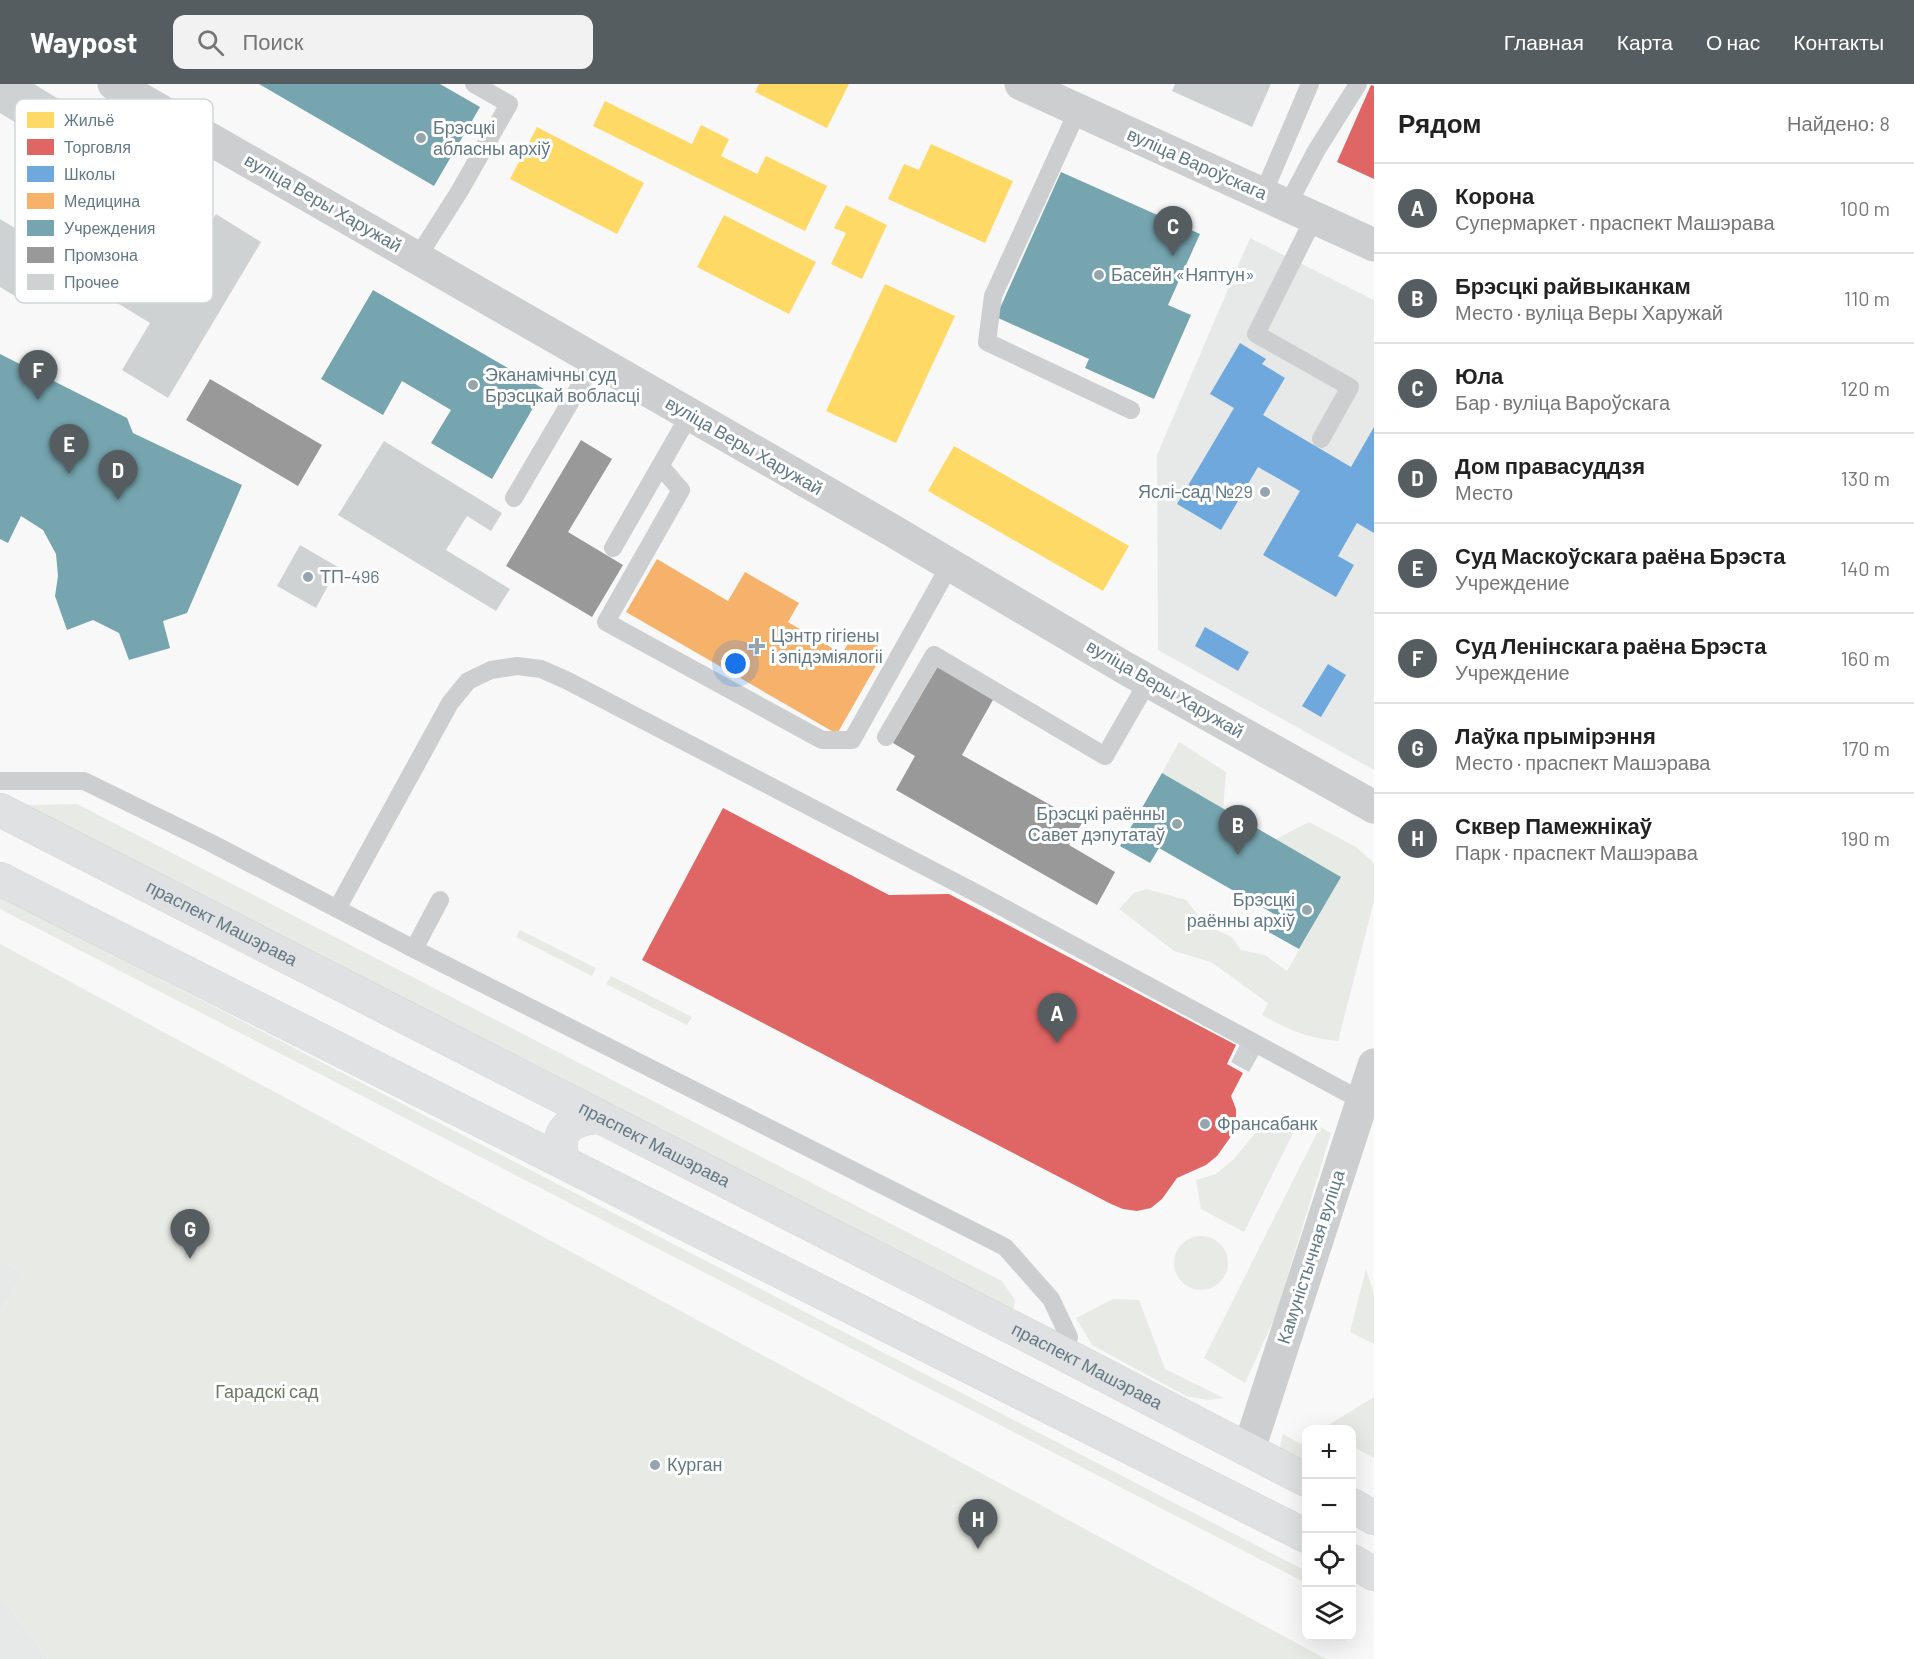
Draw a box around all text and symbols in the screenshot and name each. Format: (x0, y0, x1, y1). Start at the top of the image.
search box (173, 15, 593, 69)
text: Waypost (30, 25, 137, 59)
icon: search (194, 26, 227, 59)
text: Поиск (242, 28, 303, 54)
text: Главная (1504, 29, 1584, 54)
text: Карта (1617, 29, 1673, 54)
text: О нас (1706, 29, 1760, 54)
text: Контакты (1793, 29, 1884, 54)
legend (15, 99, 213, 303)
text: Рядом (1398, 107, 1481, 138)
text: Жильё (64, 110, 114, 129)
text: Найдено: 8 (1787, 111, 1890, 135)
place label: Брэсцкі абласны архіў (433, 116, 550, 159)
street label: вуліца Вароўскага (1124, 122, 1272, 204)
marker: Брэсцкі абласны архіў (414, 131, 428, 145)
text: Торговля (64, 137, 131, 156)
street label: вуліца Веры Харужай (241, 148, 406, 256)
text: Школы (64, 164, 115, 183)
text: Корона (1455, 182, 1534, 208)
text: Медицина (64, 191, 140, 210)
text: A (1411, 196, 1424, 220)
text: 100 m (1840, 196, 1890, 220)
pin: C (1154, 206, 1192, 256)
text: Супермаркет · праспект Машэрава (1455, 210, 1775, 234)
text: Учреждения (64, 218, 156, 237)
text: Промзона (64, 245, 138, 264)
place label: Басейн «Няптун» (1111, 263, 1255, 285)
marker: Басейн «Няптун» (1092, 268, 1106, 282)
text: Прочее (64, 272, 119, 291)
text: Брэсцкі райвыканкам (1455, 272, 1691, 298)
text: B (1411, 286, 1424, 310)
text: 110 m (1844, 286, 1890, 310)
text: Место · вуліца Веры Харужай (1455, 300, 1723, 324)
pin: F (18, 350, 57, 400)
text: Юла (1455, 362, 1503, 388)
place label: Эканамічны суд Брэсцкай вобласці (485, 363, 640, 406)
text: C (1411, 376, 1424, 400)
text: 120 m (1840, 376, 1890, 400)
marker: Эканамічны суд Брэсцкай вобласці (466, 378, 480, 392)
text: Бар · вуліца Вароўскага (1455, 390, 1670, 414)
street label: вуліца Веры Харужай (662, 391, 827, 499)
pin: E (50, 424, 88, 474)
pin: D (98, 450, 138, 500)
text: Дом правасуддзя (1455, 452, 1645, 478)
text: D (1411, 466, 1424, 490)
text: 130 m (1841, 466, 1890, 490)
place label: Яслі-сад №29 (1138, 480, 1253, 502)
text: Место (1455, 480, 1513, 504)
marker: Яслі-сад №29 (1258, 485, 1272, 499)
text: Суд Маскоўскага раёна Брэста (1455, 542, 1786, 568)
text: E (1412, 556, 1423, 580)
text: 140 m (1840, 556, 1890, 580)
place label: ТП-496 (320, 565, 380, 587)
marker: ТП-496 (301, 570, 315, 584)
text: Учреждение (1455, 570, 1570, 594)
place label: Цэнтр гігіены і эпідэміялогіі (771, 624, 883, 667)
text: Суд Ленінскага раёна Брэста (1455, 632, 1766, 658)
street label: вуліца Веры Харужай (1083, 634, 1248, 742)
marker: Цэнтр гігіены і эпідэміялогіі (748, 637, 766, 655)
text: F (1412, 646, 1423, 670)
text: 160 m (1841, 646, 1890, 670)
your location (721, 649, 750, 678)
text: Учреждение (1455, 660, 1570, 684)
text: Лаўка прымірэння (1455, 722, 1656, 748)
text: G (1411, 736, 1424, 760)
text: 170 m (1842, 736, 1890, 760)
text: Место · праспект Машэрава (1455, 750, 1710, 774)
place label: Брэсцкі раённы Савет дэпутатаў (1028, 802, 1165, 845)
pin: B (1218, 806, 1258, 855)
text: Сквер Памежнікаў (1455, 812, 1652, 838)
marker: Брэсцкі раённы Савет дэпутатаў (1170, 817, 1184, 831)
text: H (1411, 826, 1424, 850)
text: 190 m (1841, 826, 1890, 850)
text: Парк · праспект Машэрава (1455, 840, 1698, 864)
street label: праспект Машэрава (143, 875, 302, 971)
place label: Брэсцкі раённы архіў (1187, 888, 1295, 931)
marker: Брэсцкі раённы архіў (1300, 903, 1314, 917)
pin: A (1038, 994, 1076, 1043)
street label: праспект Машэрава (576, 1096, 735, 1192)
place label: Франсабанк (1217, 1112, 1318, 1134)
marker: Франсабанк (1198, 1117, 1212, 1131)
street label: Камуністычная вуліца (1272, 1166, 1349, 1346)
pin: G (170, 1210, 210, 1259)
street label: праспект Машэрава (1008, 1317, 1167, 1414)
park label: Гарадскі сад (215, 1380, 319, 1402)
map controls (1302, 1425, 1356, 1641)
button: + (1302, 1425, 1356, 1479)
place label: Курган (667, 1453, 722, 1475)
marker: Курган (648, 1458, 662, 1472)
button: − (1302, 1479, 1356, 1533)
pin: H (958, 1500, 998, 1549)
button: locate (1302, 1533, 1356, 1587)
button: layers (1302, 1587, 1356, 1641)

